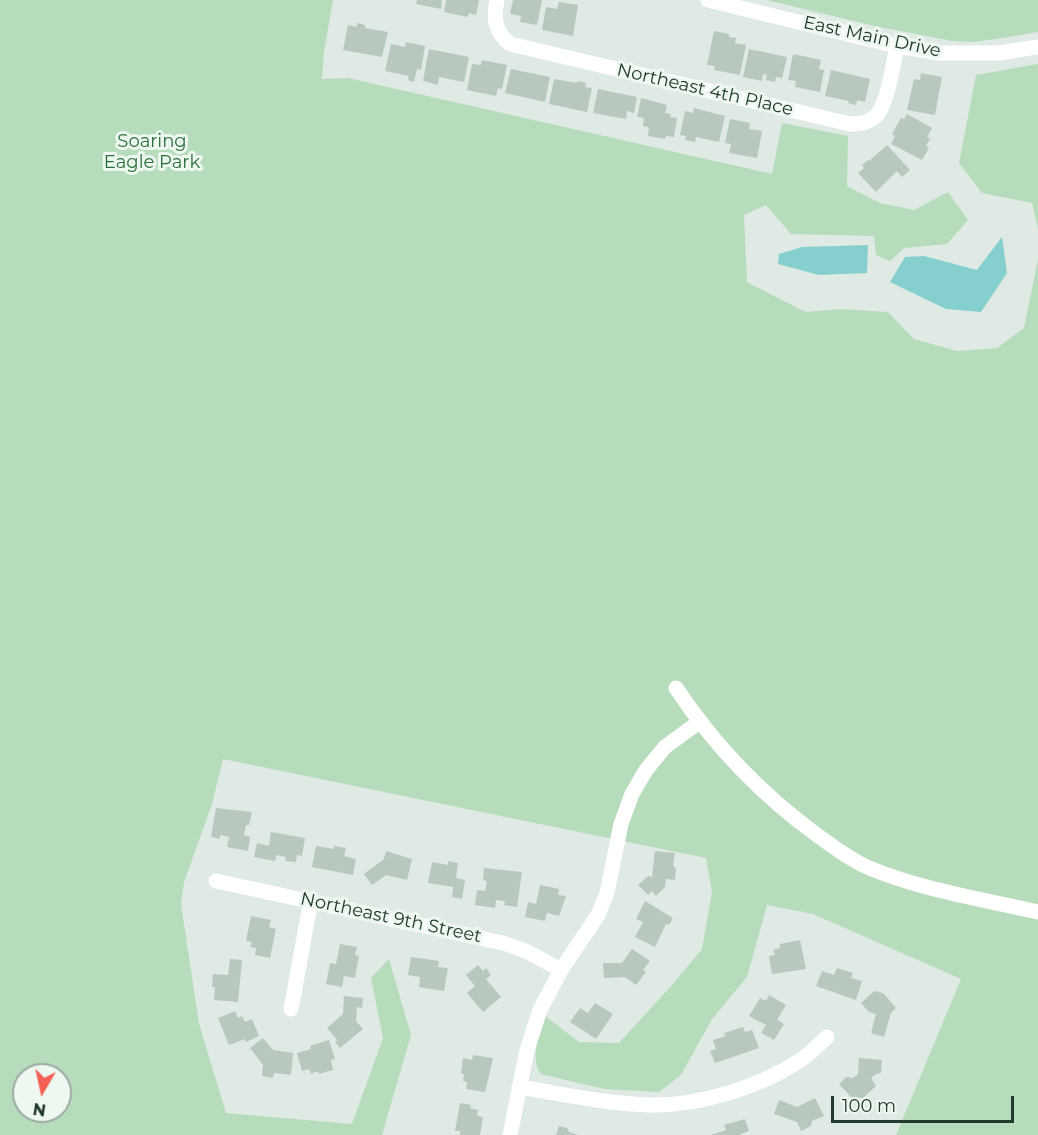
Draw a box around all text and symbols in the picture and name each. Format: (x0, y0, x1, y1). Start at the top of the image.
street label: East Main Drive (801, 12, 943, 62)
street label: Northeast 4th Place (615, 59, 795, 121)
park label: Soaring Eagle Park (104, 131, 200, 174)
street label: Northeast 9th Street (298, 888, 484, 948)
north arrow (12, 1063, 72, 1123)
scale bar (834, 1084, 1017, 1122)
text: 100 m (842, 1095, 896, 1117)
text: N (32, 1099, 47, 1120)

